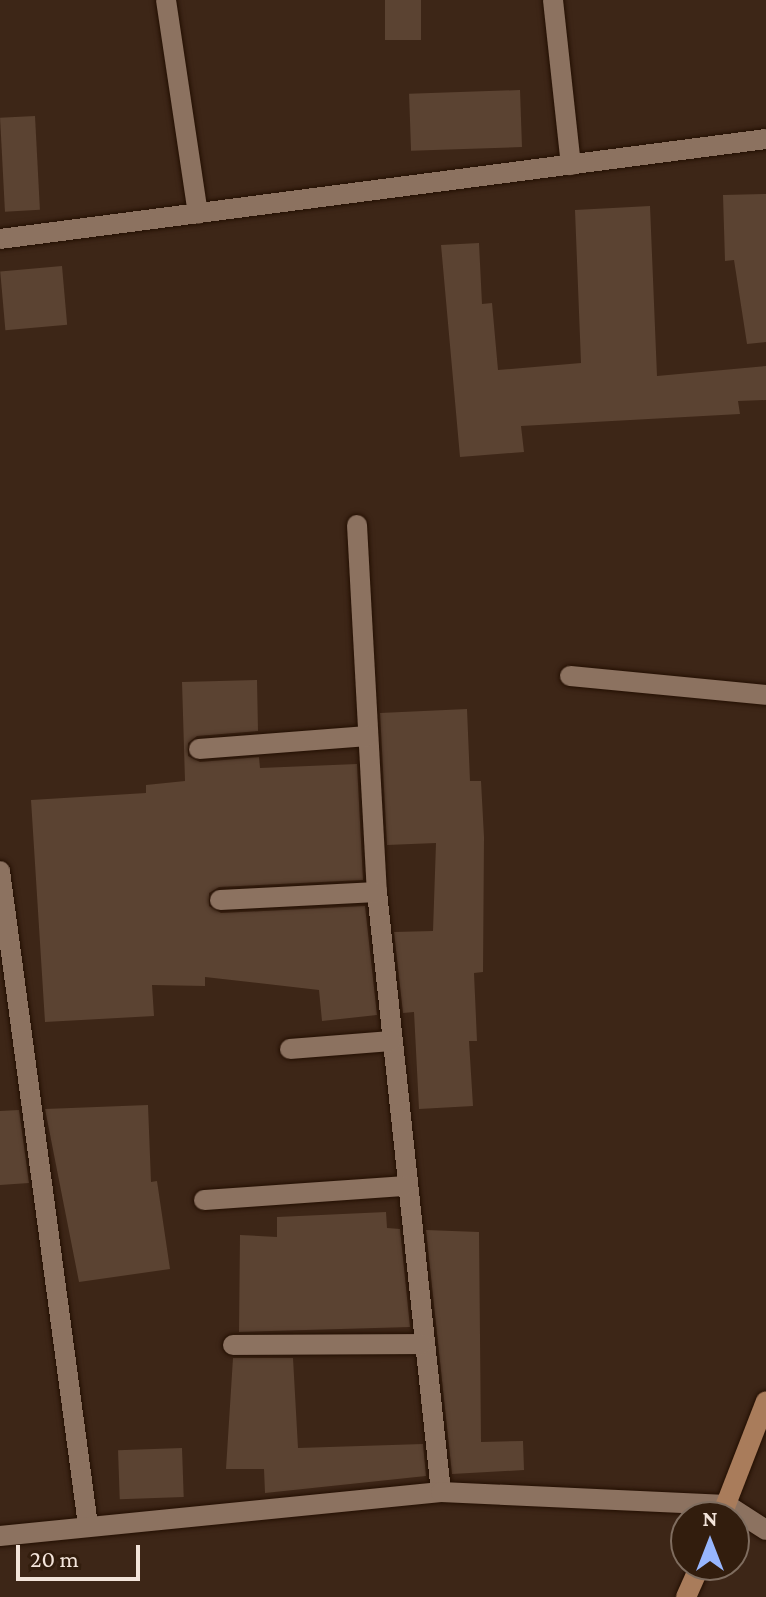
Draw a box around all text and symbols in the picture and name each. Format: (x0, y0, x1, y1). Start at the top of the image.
north arrow (670, 1501, 750, 1581)
text: N (703, 1506, 718, 1531)
scale bar (20, 1529, 144, 1579)
text: 20 m (30, 1545, 79, 1572)

